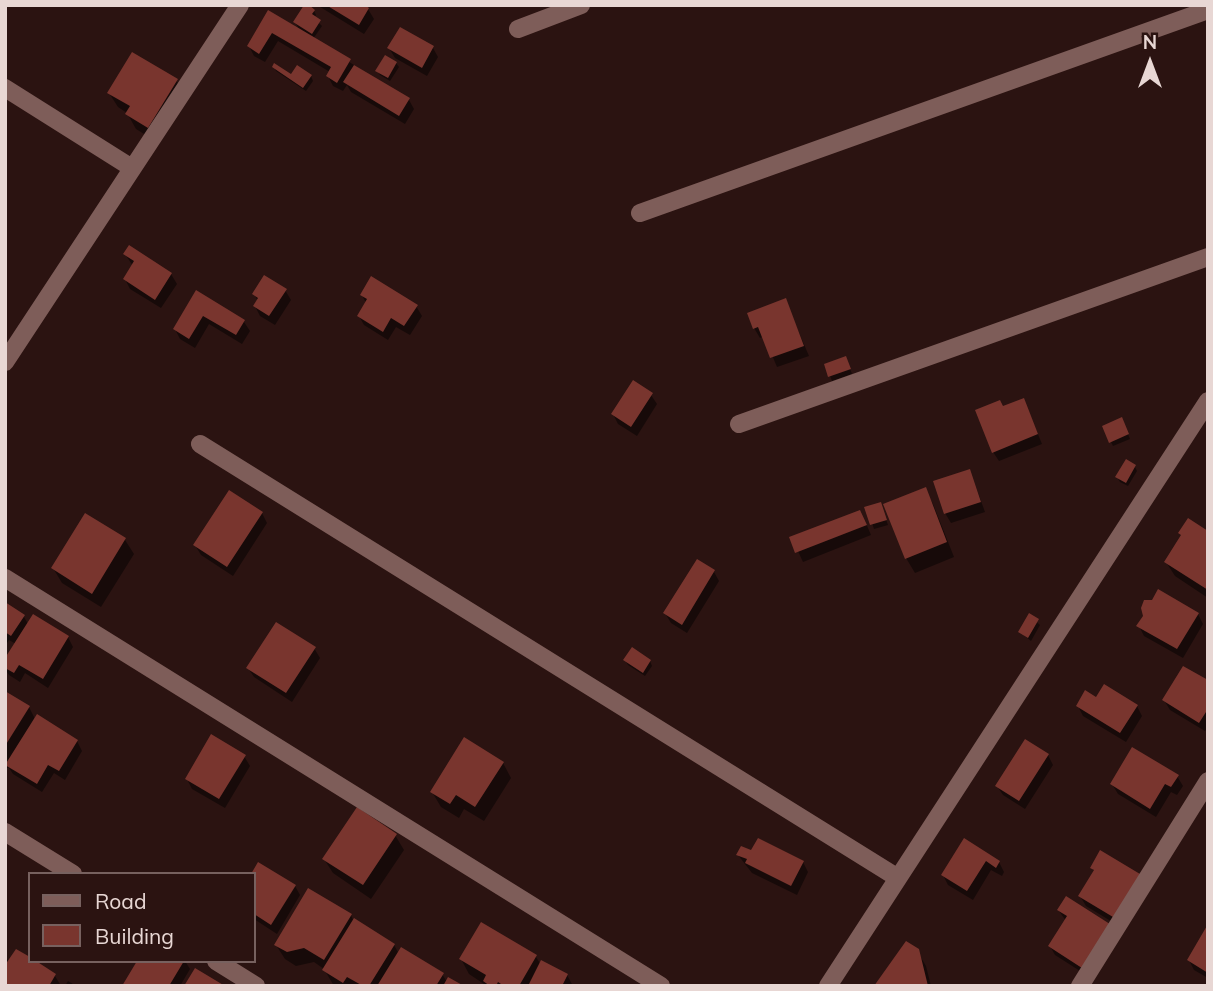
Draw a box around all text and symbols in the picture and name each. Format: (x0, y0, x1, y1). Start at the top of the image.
north arrow (1115, 28, 1185, 98)
text: N (1143, 30, 1157, 54)
legend (28, 872, 256, 963)
text: Road (95, 888, 146, 914)
text: Building (95, 923, 174, 949)

